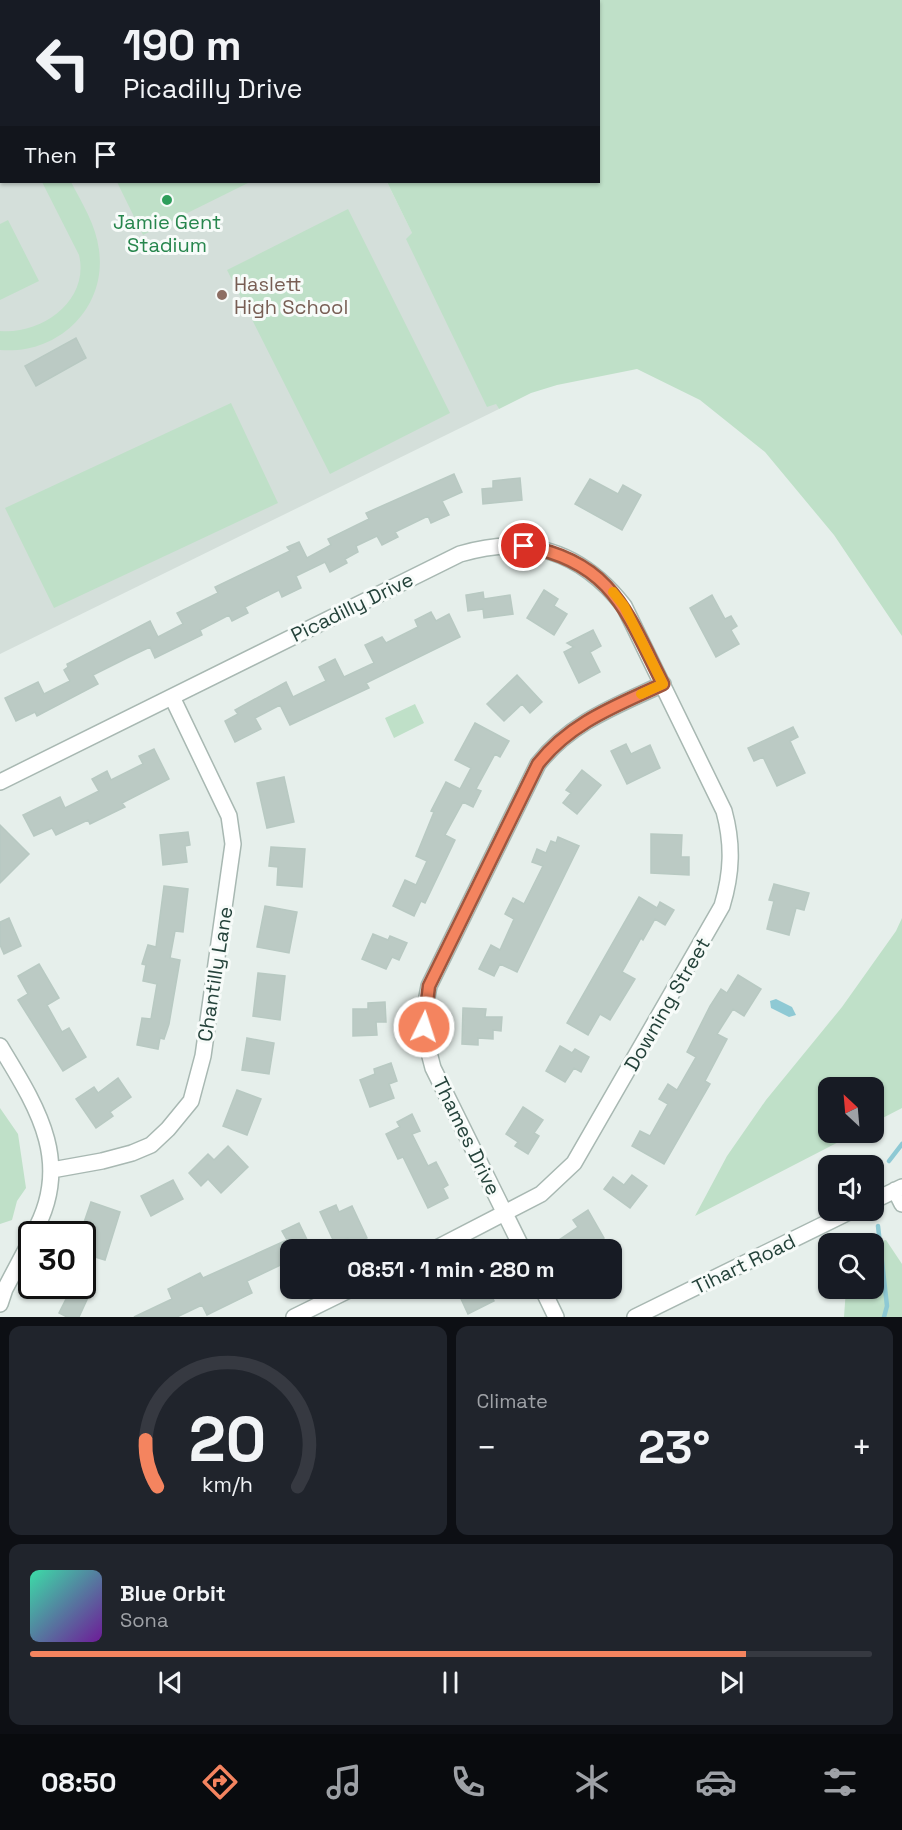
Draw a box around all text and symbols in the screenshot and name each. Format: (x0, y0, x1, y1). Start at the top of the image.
text: 190 m (123, 19, 242, 72)
icon: left (24, 24, 102, 102)
text: Picadilly Drive (123, 71, 303, 106)
icon: arrive (89, 138, 122, 171)
text: Then (24, 141, 77, 169)
marker: Jamie Gent Stadium (160, 193, 174, 207)
place label: Jamie Gent Stadium (113, 209, 221, 258)
place label: Haslett High School (234, 271, 348, 320)
marker: Haslett High School (215, 288, 229, 302)
pin (498, 520, 549, 571)
icon: arrive (507, 529, 540, 562)
street label: Picadilly Drive (287, 566, 417, 648)
street label: Chantilly Lane (191, 905, 239, 1043)
street label: Downing Street (618, 933, 716, 1075)
position arrow (392, 995, 456, 1059)
street label: Thames Drive (427, 1073, 507, 1199)
north arrow (818, 1077, 884, 1143)
map controls (818, 1077, 884, 1299)
button: sound (818, 1155, 884, 1221)
speed limit sign: 30 (18, 1221, 96, 1299)
street label: Tihart Road (688, 1228, 800, 1300)
button: search (818, 1233, 884, 1299)
text: 08:51 · 1 min · 280 m (347, 1255, 555, 1283)
text: Climate (477, 1388, 548, 1414)
text: 20 (189, 1400, 266, 1479)
text: 23° (638, 1419, 710, 1476)
text: − (477, 1427, 497, 1469)
text: + (852, 1427, 872, 1469)
text: km/h (202, 1472, 253, 1499)
text: Blue Orbit (120, 1579, 226, 1607)
text: Sona (120, 1607, 168, 1633)
icon: previous (154, 1666, 187, 1699)
icon: pause (434, 1666, 467, 1699)
icon: next (715, 1666, 748, 1699)
icon: directions (199, 1761, 241, 1803)
icon: music (323, 1761, 365, 1803)
icon: phone (447, 1761, 489, 1803)
icon: climate (571, 1761, 613, 1803)
icon: car (695, 1761, 737, 1803)
icon: filters (819, 1761, 861, 1803)
text: 08:50 (41, 1765, 116, 1800)

